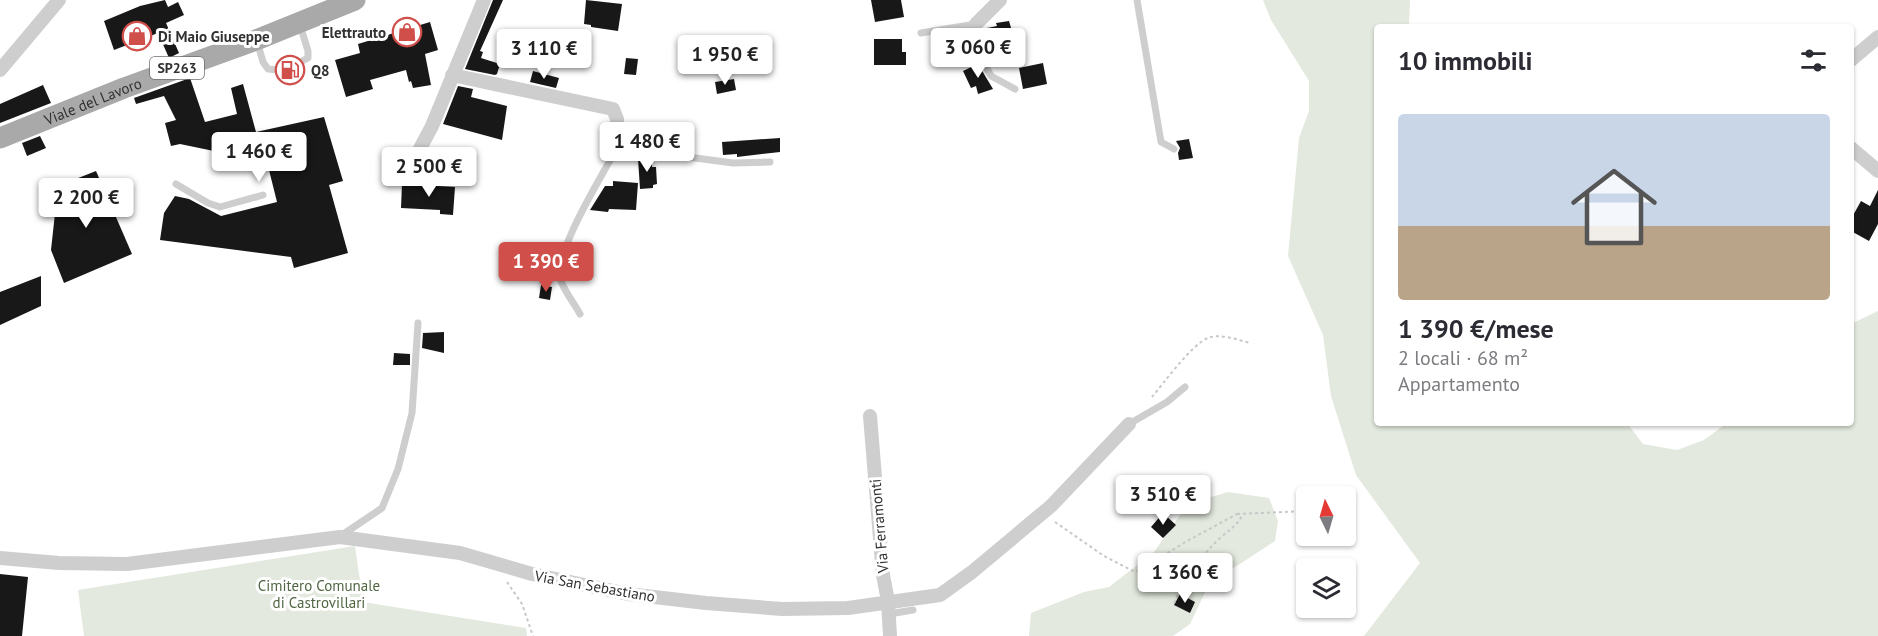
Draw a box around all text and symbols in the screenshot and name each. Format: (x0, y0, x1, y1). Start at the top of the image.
shop icon: Elettrauto (391, 16, 423, 48)
shop icon: Di Maio Giuseppe (121, 20, 153, 52)
place label: Elettrauto (322, 23, 386, 42)
place label: Di Maio Giuseppe (158, 27, 270, 46)
pin: 3 060 € (923, 28, 1033, 79)
pin: 3 110 € (489, 29, 599, 80)
text: 3 060 € (945, 34, 1011, 60)
text: 3 110 € (511, 35, 577, 61)
pin: 1 950 € (670, 35, 780, 86)
text: 1 950 € (692, 41, 758, 67)
text: 10 immobili (1398, 44, 1532, 77)
icon: filters (1797, 44, 1830, 77)
fuel station icon: Q8 (274, 54, 306, 86)
road number: SP263 (150, 57, 204, 79)
place label: Q8 (311, 61, 330, 80)
street label: Viale del Lavoro (40, 73, 144, 129)
pin: 1 480 € (592, 122, 702, 173)
text: 1 480 € (614, 128, 680, 154)
pin: 1 460 € (204, 132, 314, 183)
text: 1 460 € (226, 138, 292, 164)
pin: 2 500 € (374, 147, 484, 198)
text: 2 500 € (396, 153, 462, 179)
icon: home (1560, 153, 1668, 261)
pin: 2 200 € (31, 178, 141, 229)
text: 2 200 € (53, 184, 119, 210)
pin: 1 390 € (491, 242, 601, 293)
text: 1 390 € (513, 248, 579, 274)
text: 1 390 €/mese (1398, 312, 1554, 345)
text: 2 locali · 68 m² (1398, 345, 1528, 371)
text: Appartamento (1398, 371, 1520, 397)
pin: 3 510 € (1108, 475, 1218, 526)
street label: Via Ferramonti (865, 478, 893, 575)
text: 3 510 € (1130, 481, 1196, 507)
north arrow (1296, 486, 1356, 546)
map controls (1296, 486, 1356, 618)
pin: 1 360 € (1130, 553, 1240, 604)
button: layers (1296, 558, 1356, 618)
text: 1 360 € (1152, 559, 1218, 585)
street label: Via San Sebastiano (532, 566, 657, 606)
park label: Cimitero Comunale di Castrovillari (258, 576, 380, 612)

